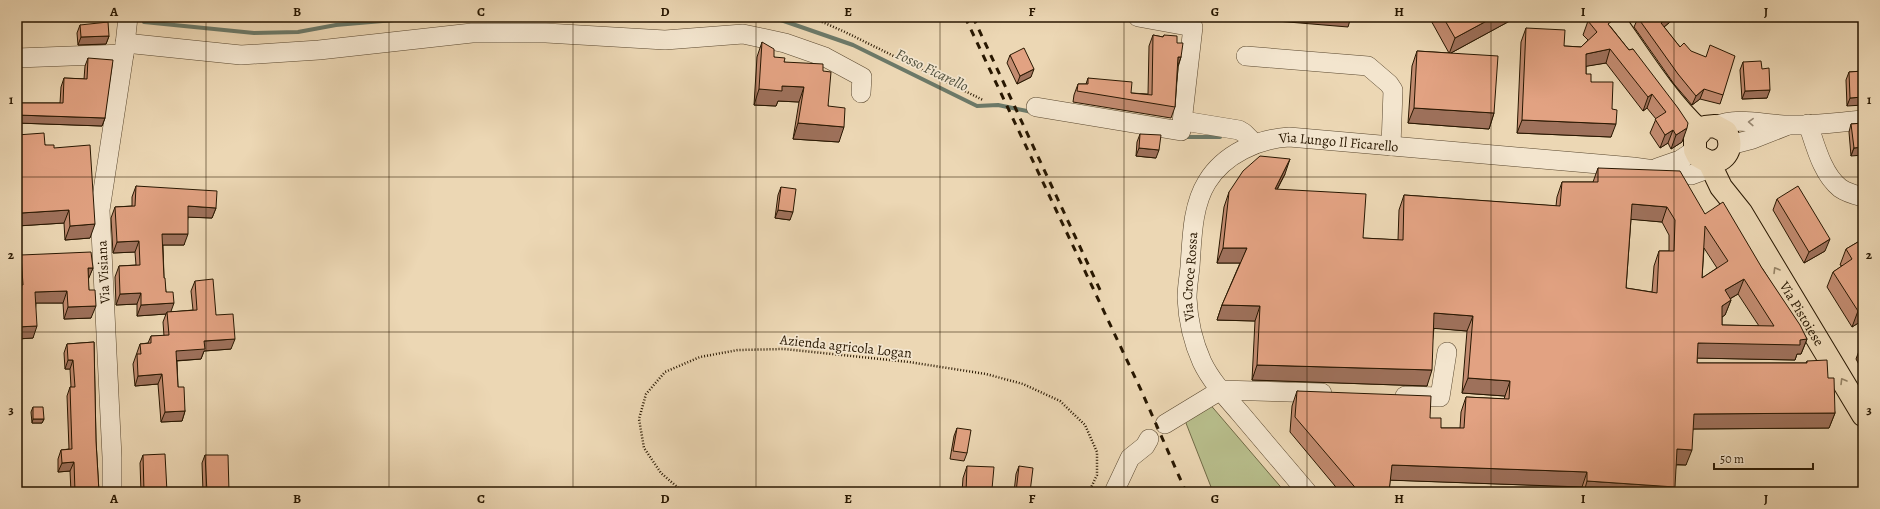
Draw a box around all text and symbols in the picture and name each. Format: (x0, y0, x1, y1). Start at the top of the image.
text: A (109, 3, 119, 20)
text: B (293, 3, 301, 20)
text: C (477, 3, 485, 20)
text: D (660, 3, 670, 20)
text: E (844, 3, 852, 20)
text: F (1029, 3, 1036, 20)
text: G (1211, 3, 1219, 20)
text: H (1394, 3, 1404, 20)
text: I (1581, 3, 1586, 20)
text: J (1764, 3, 1768, 20)
water label: Fosso Ficarello (892, 44, 972, 96)
text: 1 (9, 91, 14, 108)
text: 1 (1867, 91, 1872, 108)
one-way arrow (1748, 118, 1754, 126)
street label: Via Lungo Il Ficarello (1277, 128, 1399, 157)
street label: Via Croce Rossa (1178, 231, 1203, 324)
street label: Via Visiana (92, 239, 115, 305)
text: 2 (8, 246, 15, 263)
text: 2 (1866, 246, 1873, 263)
one-way arrow (1773, 267, 1781, 274)
street label: Via Pistoiese (1774, 277, 1828, 350)
street label: Azienda agricola Logan (778, 330, 913, 363)
one-way arrow (1840, 378, 1848, 385)
text: 3 (8, 401, 14, 418)
text: 3 (1866, 401, 1872, 418)
scale bar (1714, 445, 1813, 471)
text: 50 m (1720, 451, 1744, 467)
text: A (109, 490, 119, 507)
text: B (293, 490, 301, 507)
text: C (477, 490, 485, 507)
text: D (660, 490, 670, 507)
text: E (844, 490, 852, 507)
text: F (1029, 490, 1036, 507)
text: G (1211, 490, 1219, 507)
text: H (1394, 490, 1404, 507)
text: I (1581, 490, 1586, 507)
text: J (1764, 490, 1768, 507)

